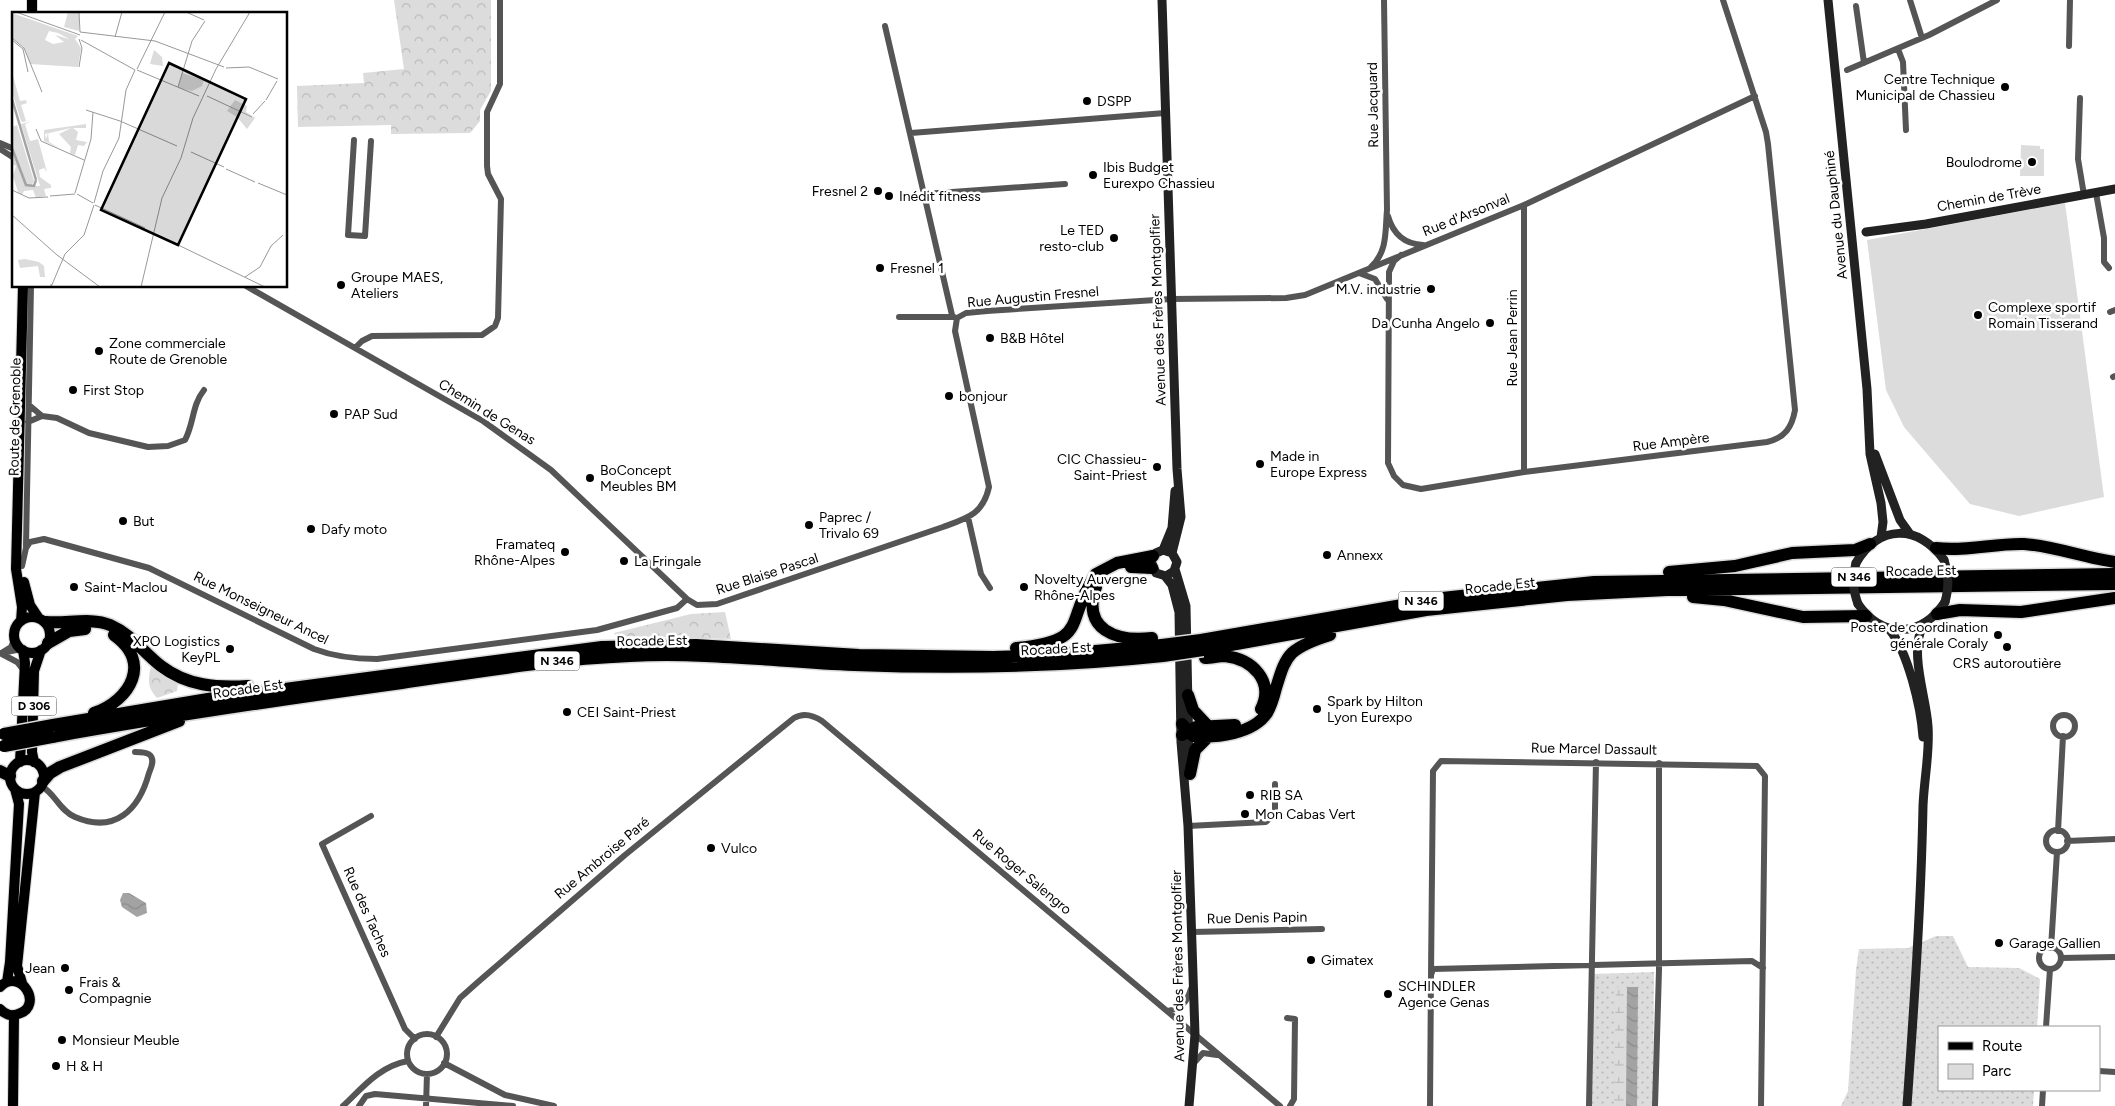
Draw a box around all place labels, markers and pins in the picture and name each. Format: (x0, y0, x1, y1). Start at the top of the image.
place label: Centre Technique Municipal de Chassieu (1855, 71, 1995, 104)
marker: Centre Technique Municipal de Chassieu (1999, 81, 2011, 93)
place label: DSPP (1097, 93, 1131, 110)
marker: DSPP (1081, 95, 1093, 107)
place label: Boulodrome (1946, 154, 2022, 171)
marker: Boulodrome (2026, 156, 2038, 168)
place label: Ibis Budget Eurexpo Chassieu (1103, 159, 1215, 192)
marker: Ibis Budget Eurexpo Chassieu (1087, 169, 1099, 181)
place label: Fresnel 2 (812, 183, 868, 200)
marker: Fresnel 2 (872, 185, 884, 197)
place label: Inédit fitness (899, 188, 981, 205)
marker: Inédit fitness (883, 190, 895, 202)
place label: Le TED resto-club (1039, 222, 1104, 255)
marker: Le TED resto-club (1108, 232, 1120, 244)
place label: Fresnel 1 (890, 260, 944, 277)
marker: Fresnel 1 (874, 262, 886, 274)
place label: Groupe MAES, Ateliers (351, 269, 443, 302)
marker: Groupe MAES, Ateliers (335, 279, 347, 291)
place label: M.V. industrie (1336, 281, 1421, 298)
marker: M.V. industrie (1425, 283, 1437, 295)
place label: Complexe sportif Romain Tisserand (1988, 299, 2098, 332)
marker: Complexe sportif Romain Tisserand (1972, 309, 1984, 321)
place label: Da Cunha Angelo (1371, 315, 1480, 332)
marker: Da Cunha Angelo (1484, 317, 1496, 329)
place label: B&B Hôtel (1000, 330, 1064, 347)
marker: B&B Hôtel (984, 332, 996, 344)
place label: Zone commerciale Route de Grenoble (109, 335, 228, 368)
marker: Zone commerciale Route de Grenoble (93, 345, 105, 357)
place label: First Stop (83, 382, 144, 399)
marker: First Stop (67, 384, 79, 396)
place label: bonjour (959, 388, 1008, 405)
marker: bonjour (943, 390, 955, 402)
place label: PAP Sud (344, 406, 398, 423)
marker: PAP Sud (328, 408, 340, 420)
place label: Made in Europe Express (1270, 448, 1367, 481)
place label: CIC Chassieu- Saint-Priest (1057, 451, 1147, 484)
marker: Made in Europe Express (1254, 458, 1266, 470)
marker: CIC Chassieu- Saint-Priest (1151, 461, 1163, 473)
place label: BoConcept Meubles BM (600, 462, 677, 495)
marker: BoConcept Meubles BM (584, 472, 596, 484)
place label: Paprec / Trivalo 69 (819, 509, 879, 542)
place label: But (133, 513, 155, 530)
marker: But (117, 515, 129, 527)
marker: Paprec / Trivalo 69 (803, 519, 815, 531)
place label: Dafy moto (321, 521, 387, 538)
marker: Dafy moto (305, 523, 317, 535)
place label: Framateq Rhône-Alpes (474, 536, 555, 569)
marker: Framateq Rhône-Alpes (559, 546, 571, 558)
place label: Annexx (1337, 547, 1383, 564)
marker: Annexx (1321, 549, 1333, 561)
place label: La Fringale (634, 553, 702, 570)
marker: La Fringale (618, 555, 630, 567)
place label: Novelty Auvergne Rhône-Alpes (1034, 571, 1148, 604)
place label: Saint-Maclou (84, 579, 168, 596)
marker: Saint-Maclou (68, 581, 80, 593)
marker: Novelty Auvergne Rhône-Alpes (1018, 581, 1030, 593)
place label: Poste de coordination générale Coraly (1850, 619, 1989, 652)
marker: Poste de coordination générale Coraly (1992, 629, 2004, 641)
place label: XPO Logistics KeyPL (133, 633, 221, 666)
marker: CRS autoroutière (2001, 641, 2013, 653)
marker: XPO Logistics KeyPL (224, 643, 236, 655)
place label: CRS autoroutière (1953, 655, 2062, 672)
place label: Spark by Hilton Lyon Eurexpo (1327, 693, 1423, 726)
marker: Spark by Hilton Lyon Eurexpo (1311, 703, 1323, 715)
place label: CEI Saint-Priest (577, 704, 676, 721)
marker: CEI Saint-Priest (561, 706, 573, 718)
place label: RIB SA (1260, 787, 1303, 804)
marker: RIB SA (1244, 789, 1256, 801)
place label: Mon Cabas Vert (1255, 806, 1356, 823)
marker: Mon Cabas Vert (1239, 808, 1251, 820)
place label: Vulco (721, 840, 757, 857)
marker: Vulco (705, 842, 717, 854)
place label: Garage Gallien (2009, 935, 2101, 952)
marker: Garage Gallien (1993, 937, 2005, 949)
place label: Gimatex (1321, 952, 1374, 969)
marker: Gimatex (1305, 954, 1317, 966)
place label: Jean (25, 960, 55, 977)
marker: Jean (59, 962, 71, 974)
place label: Frais & Compagnie (79, 974, 152, 1007)
place label: SCHINDLER Agence Genas (1398, 978, 1490, 1011)
marker: Frais & Compagnie (63, 984, 75, 996)
marker: SCHINDLER Agence Genas (1382, 988, 1394, 1000)
place label: Monsieur Meuble (72, 1032, 180, 1049)
marker: Monsieur Meuble (56, 1034, 68, 1046)
place label: H & H (66, 1058, 103, 1075)
marker: H & H (50, 1060, 62, 1072)

